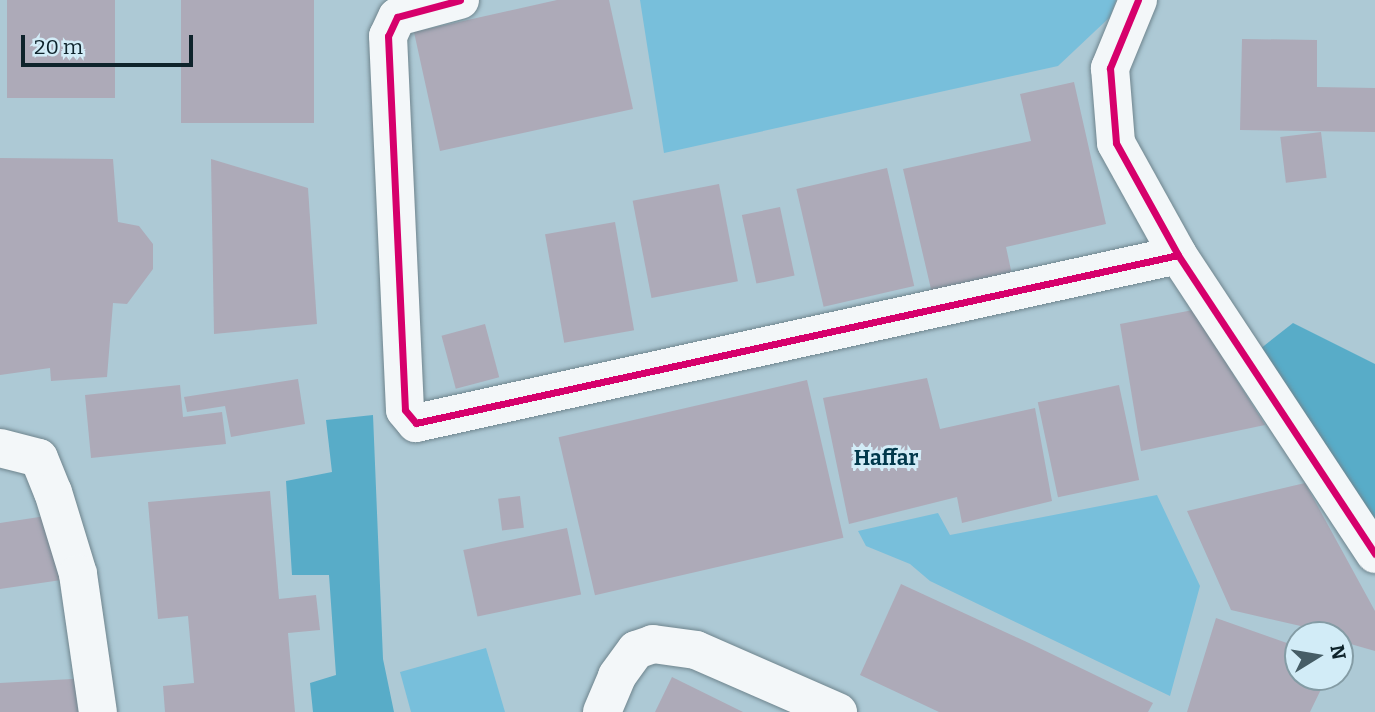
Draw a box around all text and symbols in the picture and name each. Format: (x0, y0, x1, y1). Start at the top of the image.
scale bar (24, 21, 196, 65)
text: 20 m (34, 34, 83, 60)
district label: Haffar (854, 445, 918, 471)
north arrow (1284, 621, 1354, 691)
text: N (1325, 643, 1351, 662)

